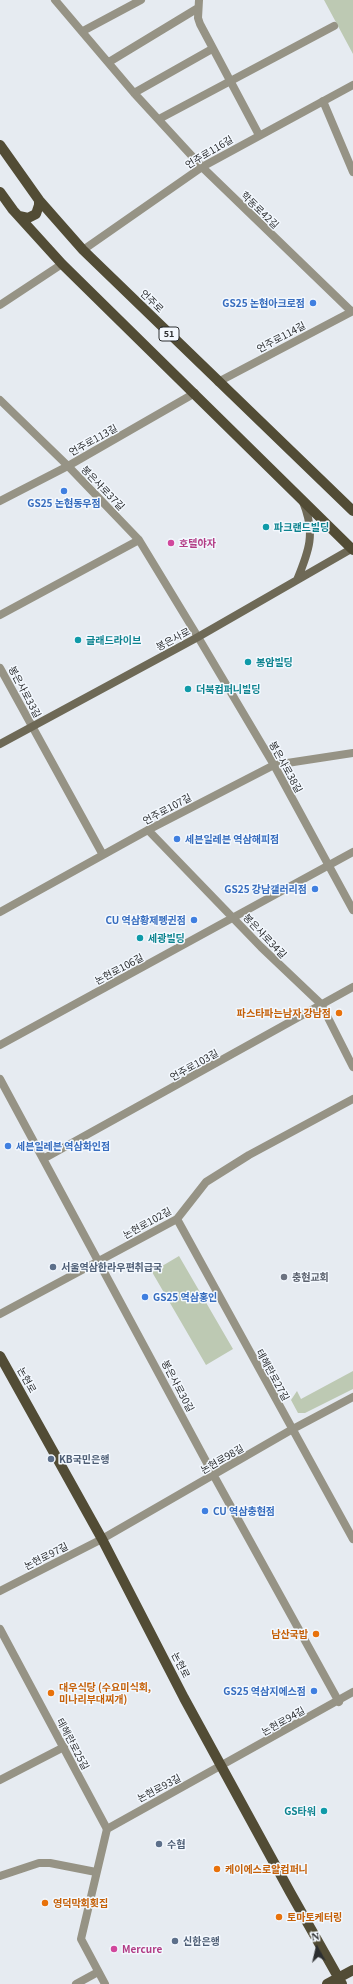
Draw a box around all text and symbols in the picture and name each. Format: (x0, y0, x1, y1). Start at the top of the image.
street label: 언주로116길 (183, 133, 235, 171)
street label: 학동로42길 (239, 189, 281, 231)
street label: 언주로 (138, 287, 166, 315)
place label: GS25 논현아크로점 (222, 297, 305, 309)
marker: GS25 논현아크로점 (308, 298, 318, 308)
street label: 언주로114길 (255, 319, 307, 355)
road number: 51 (159, 327, 179, 341)
street label: 언주로113길 (67, 422, 119, 458)
street label: 봉은사로37길 (79, 463, 127, 513)
marker: GS25 논현동우점 (59, 486, 69, 496)
place label: GS25 논현동우점 (27, 497, 101, 509)
place label: 파크랜드빌딩 (274, 521, 329, 533)
marker: 파크랜드빌딩 (261, 522, 271, 532)
place label: 호텔야자 (179, 537, 216, 549)
marker: 호텔야자 (166, 538, 176, 548)
street label: 봉은사로 (154, 625, 192, 653)
place label: 글래드라이브 (86, 634, 141, 646)
marker: 글래드라이브 (73, 635, 83, 645)
place label: 봉암빌딩 (256, 656, 293, 668)
marker: 봉암빌딩 (243, 657, 253, 667)
street label: 봉은사로33길 (6, 664, 44, 720)
place label: 더북컴퍼니빌딩 (196, 683, 260, 695)
marker: 더북컴퍼니빌딩 (183, 684, 193, 694)
street label: 봉은사로38길 (267, 739, 305, 795)
street label: 언주로107길 (141, 791, 193, 827)
place label: 세븐일레븐 역삼해피점 (185, 833, 279, 845)
marker: 세븐일레븐 역삼해피점 (172, 834, 182, 844)
place label: GS25 강남갤러리점 (224, 883, 307, 895)
marker: GS25 강남갤러리점 (310, 884, 320, 894)
street label: 봉은사로34길 (241, 911, 289, 961)
place label: CU 역삼황제펭귄점 (106, 914, 186, 926)
marker: CU 역삼황제펭귄점 (189, 915, 199, 925)
place label: 세광빌딩 (148, 932, 185, 944)
marker: 세광빌딩 (135, 933, 145, 943)
street label: 논현로106길 (93, 951, 145, 987)
place label: 파스타파는남자 강남점 (237, 1007, 331, 1019)
marker: 파스타파는남자 강남점 (334, 1008, 344, 1018)
street label: 언주로103길 (168, 1047, 220, 1083)
place label: 세븐일레븐 역삼화인점 (16, 1140, 110, 1152)
marker: 세븐일레븐 역삼화인점 (3, 1141, 13, 1151)
street label: 논현로102길 (121, 1205, 173, 1241)
place label: 서울역삼한라우편취급국 (61, 1261, 162, 1273)
marker: 서울역삼한라우편취급국 (48, 1262, 58, 1272)
place label: 충현교회 (292, 1271, 329, 1283)
marker: 충현교회 (279, 1272, 289, 1282)
place label: GS25 역삼홍인 (153, 1291, 217, 1303)
marker: GS25 역삼홍인 (140, 1292, 150, 1302)
street label: 테헤란로27길 (254, 1347, 292, 1403)
street label: 봉은사로30길 (159, 1358, 197, 1414)
street label: 논현로 (15, 1365, 39, 1395)
street label: 논현로98길 (198, 1442, 246, 1476)
place label: KB국민은행 (59, 1453, 109, 1465)
marker: KB국민은행 (46, 1454, 56, 1464)
place label: CU 역삼충현점 (213, 1505, 275, 1517)
marker: CU 역삼충현점 (200, 1506, 210, 1516)
street label: 논현로97길 (22, 1540, 70, 1572)
place label: 남산국밥 (271, 1628, 308, 1640)
marker: 남산국밥 (311, 1629, 321, 1639)
street label: 논현로 (169, 1650, 193, 1680)
place label: 대우식당 (수요미식회, 미나리부대찌개) (59, 1681, 151, 1704)
place label: GS25 역삼지에스점 (223, 1685, 306, 1697)
marker: GS25 역삼지에스점 (309, 1686, 319, 1696)
marker: 대우식당 (수요미식회, 미나리부대찌개) (46, 1688, 56, 1698)
street label: 논현로94길 (259, 1704, 307, 1738)
street label: 테헤란로25길 (54, 1716, 92, 1772)
street label: 논현로93길 (135, 1771, 183, 1805)
place label: GS타워 (284, 1805, 316, 1817)
marker: GS타워 (319, 1806, 329, 1816)
place label: 수협 (167, 1838, 185, 1850)
marker: 수협 (154, 1839, 164, 1849)
place label: 케이에스로얄컴퍼니 (225, 1863, 308, 1875)
marker: 케이에스로얄컴퍼니 (212, 1864, 222, 1874)
place label: 영덕막회횟집 (53, 1897, 108, 1909)
marker: 영덕막회횟집 (40, 1898, 50, 1908)
place label: 토마토케터링 (287, 1911, 342, 1923)
marker: 토마토케터링 (274, 1912, 284, 1922)
north arrow (297, 1928, 337, 1968)
text: N (311, 1930, 320, 1943)
place label: 신한은행 (183, 1935, 220, 1947)
marker: 신한은행 (170, 1936, 180, 1946)
place label: Mercure (122, 1943, 162, 1955)
marker: Mercure (109, 1944, 119, 1954)

